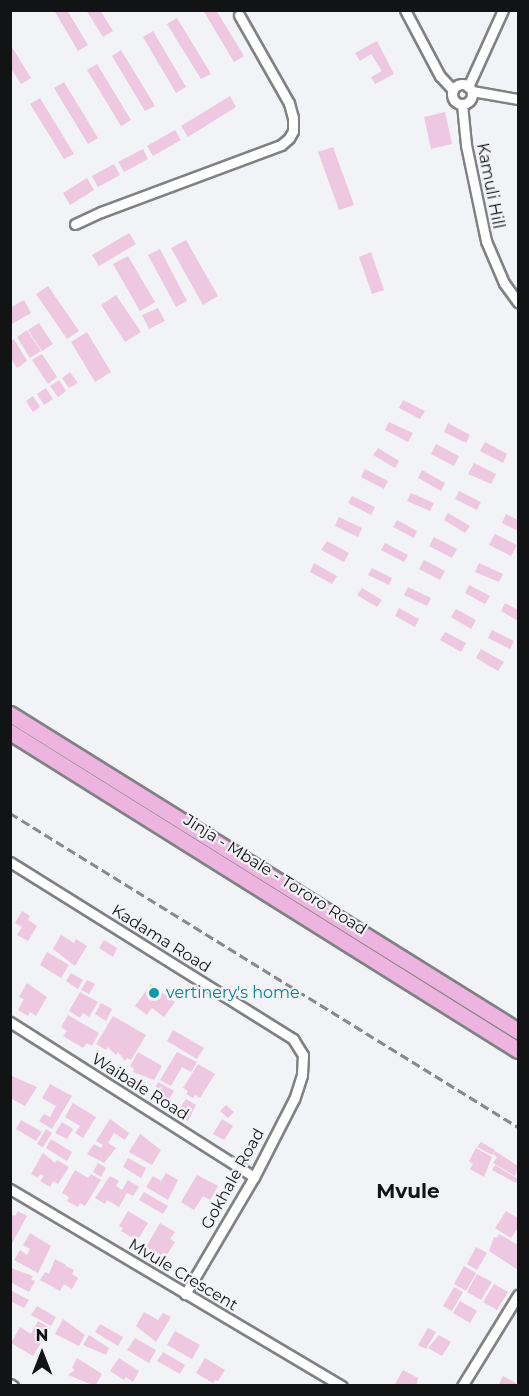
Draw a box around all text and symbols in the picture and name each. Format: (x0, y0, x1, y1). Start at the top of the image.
street label: Kamuli Hill (472, 141, 508, 231)
street label: Jinja - Mbale - Tororo Road (180, 811, 370, 939)
street label: Kadama Road (108, 901, 214, 977)
place label: vertinery's home (166, 983, 300, 1003)
marker: vertinery's home (147, 986, 161, 1000)
street label: Waibale Road (88, 1049, 192, 1125)
street label: Gokhale Road (197, 1125, 269, 1233)
district label: Mvule (376, 1179, 440, 1203)
street label: Mvule Crescent (125, 1235, 241, 1315)
north arrow (12, 1324, 72, 1384)
text: N (36, 1326, 48, 1345)

